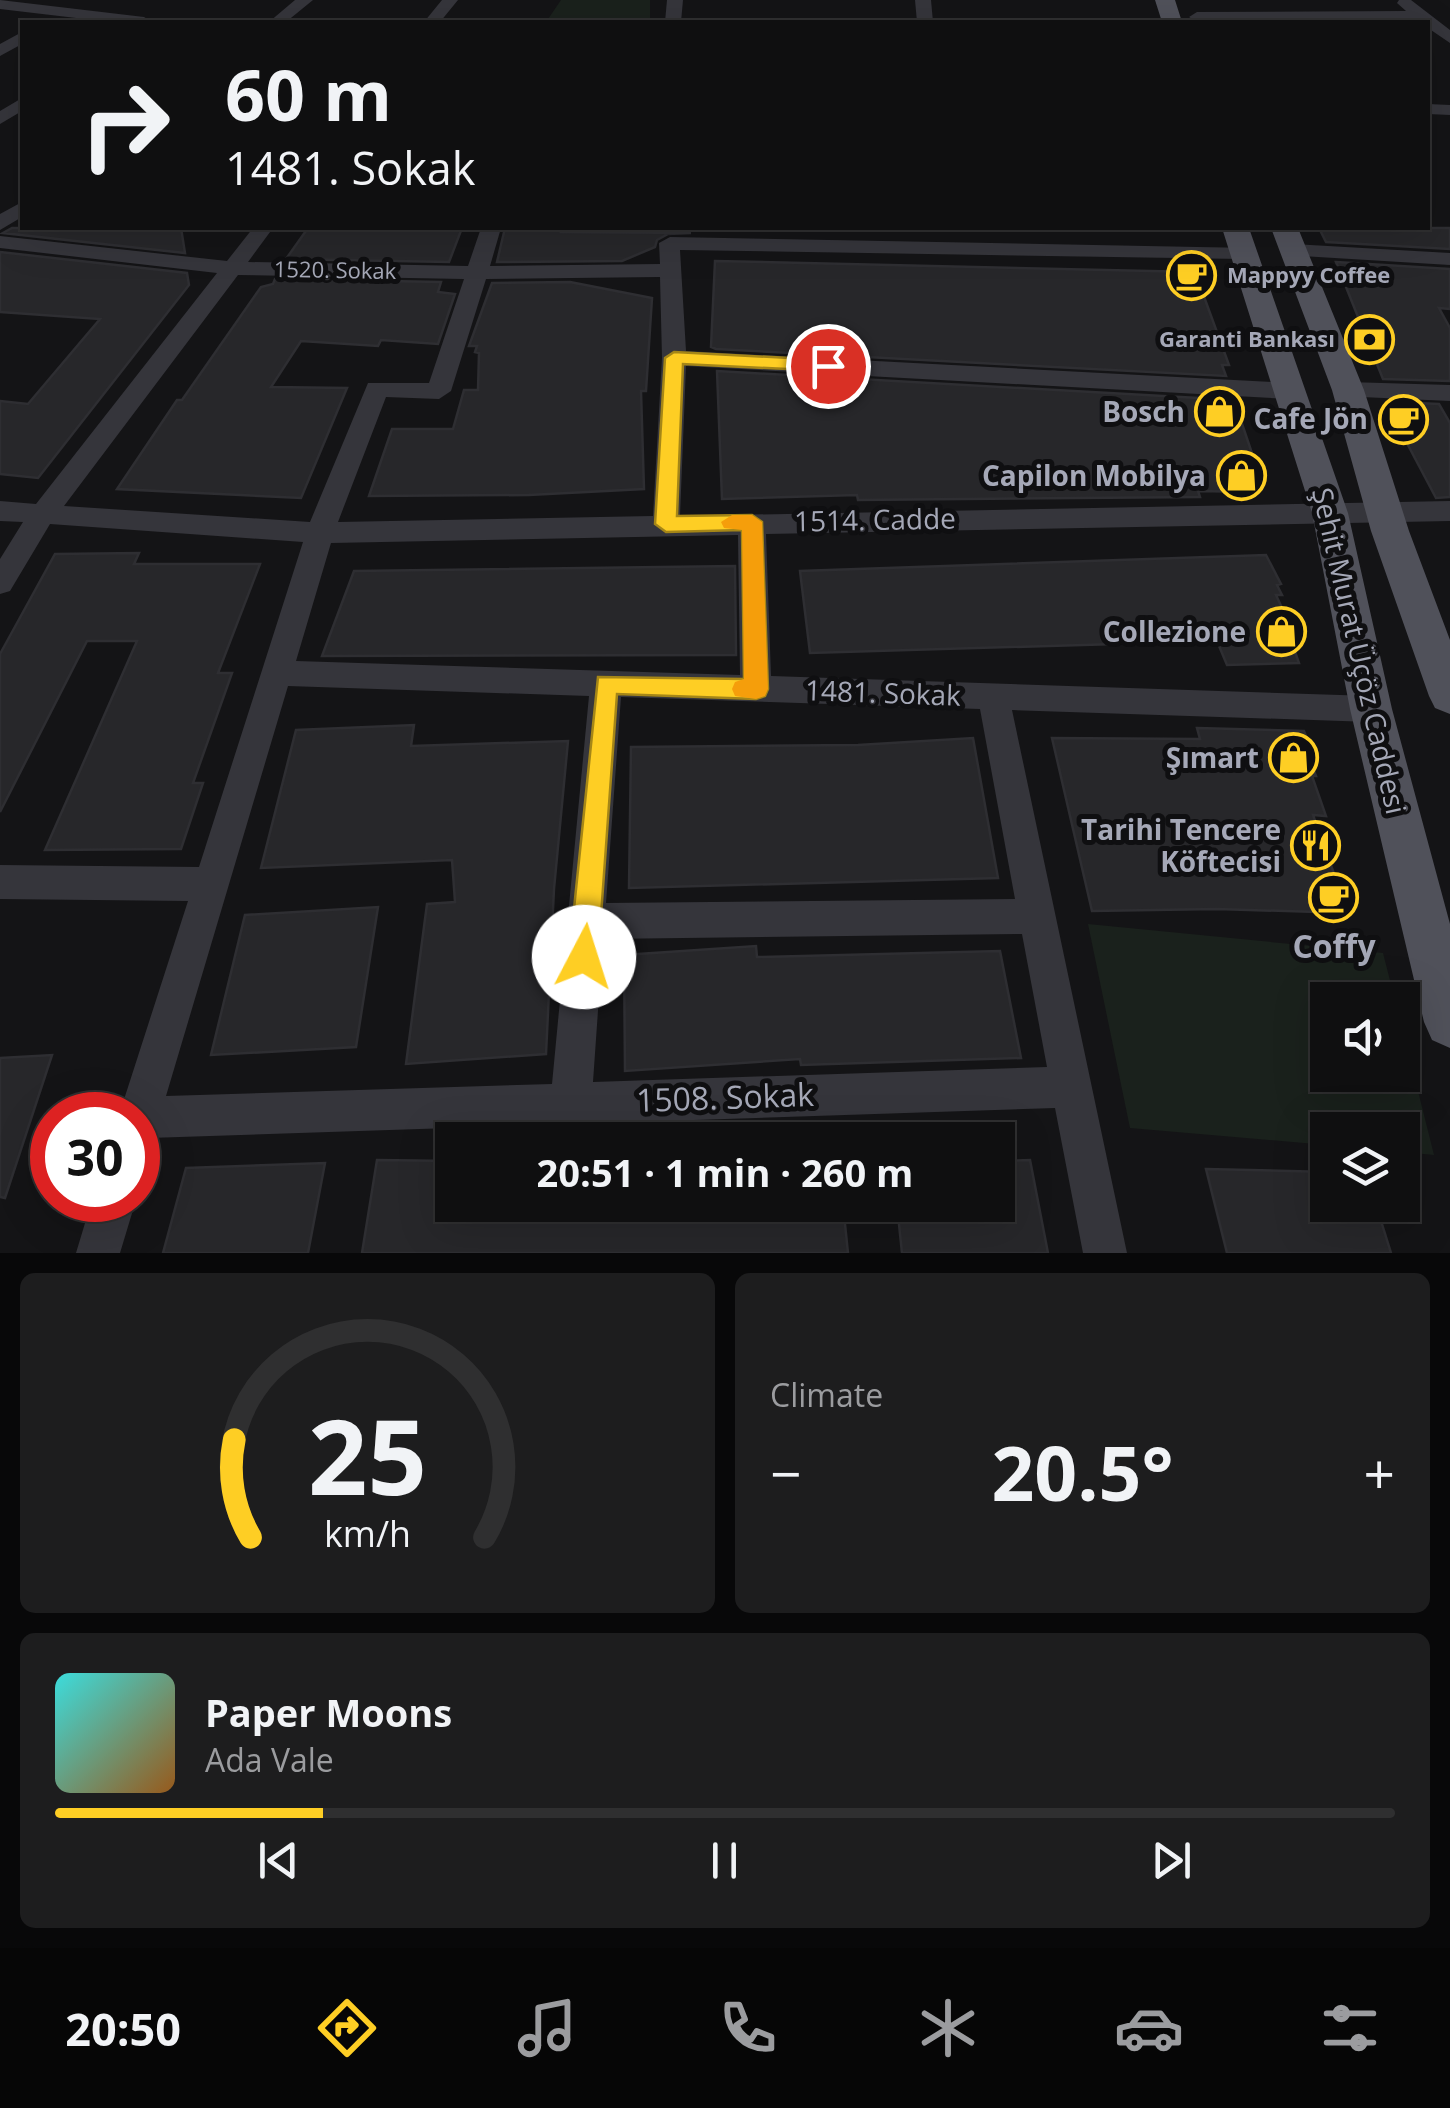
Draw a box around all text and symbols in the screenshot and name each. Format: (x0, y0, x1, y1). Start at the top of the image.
text: 60 m (225, 46, 392, 142)
icon: right (60, 60, 190, 190)
text: 1481. Sokak (225, 137, 475, 198)
cafe icon: Mappyy Coffee (1166, 249, 1218, 301)
street label: 1520. Sokak (274, 253, 397, 285)
place label: Mappyy Coffee (1227, 259, 1390, 289)
bank icon: Garanti Bankası (1344, 313, 1396, 365)
place label: Garanti Bankası (1159, 323, 1335, 353)
pin (786, 324, 871, 409)
icon: arrive (801, 339, 856, 394)
shop icon: Bosch (1194, 386, 1246, 438)
place label: Bosch (1102, 392, 1185, 430)
cafe icon: Cafe Jön (1377, 393, 1429, 445)
place label: Cafe Jön (1254, 399, 1368, 437)
shop icon: Capilon Mobilya (1215, 450, 1267, 502)
place label: Capilon Mobilya (982, 456, 1206, 494)
street label: Şehit Murat Üçöz Caddesi (1304, 484, 1416, 818)
street label: 1514. Cadde (794, 499, 956, 539)
shop icon: Collezione (1255, 606, 1307, 658)
place label: Collezione (1103, 612, 1246, 650)
street label: 1481. Sokak (804, 670, 962, 714)
shop icon: Şımart (1268, 732, 1320, 784)
place label: Şımart (1166, 738, 1259, 776)
place label: Tarihi Tencere Köftecisi (1081, 810, 1281, 880)
restaurant icon: Tarihi Tencere Köftecisi (1290, 820, 1342, 872)
cafe icon: Coffy (1308, 871, 1360, 923)
position arrow (532, 905, 636, 1009)
place label: Coffy (1292, 924, 1376, 967)
map controls (1310, 982, 1420, 1222)
button: sound (1310, 982, 1420, 1092)
street label: 1508. Sokak (635, 1072, 815, 1121)
speed limit sign: 30 (30, 1092, 160, 1222)
button: layers (1310, 1112, 1420, 1222)
text: 20:51 · 1 min · 260 m (537, 1146, 913, 1198)
text: Climate (770, 1373, 883, 1416)
text: 25 (308, 1384, 427, 1525)
text: 20.5° (991, 1421, 1174, 1523)
text: − (770, 1435, 801, 1510)
text: + (1364, 1435, 1395, 1510)
text: km/h (324, 1509, 411, 1557)
text: Paper Moons (205, 1686, 452, 1738)
text: Ada Vale (205, 1738, 334, 1781)
icon: previous (251, 1833, 306, 1888)
icon: pause (697, 1833, 752, 1888)
icon: next (1144, 1833, 1199, 1888)
icon: directions (312, 1993, 382, 2063)
icon: music (512, 1993, 582, 2063)
icon: phone (713, 1993, 783, 2063)
icon: climate (913, 1993, 983, 2063)
icon: car (1114, 1993, 1184, 2063)
icon: filters (1315, 1993, 1385, 2063)
text: 20:50 (65, 1998, 181, 2059)

